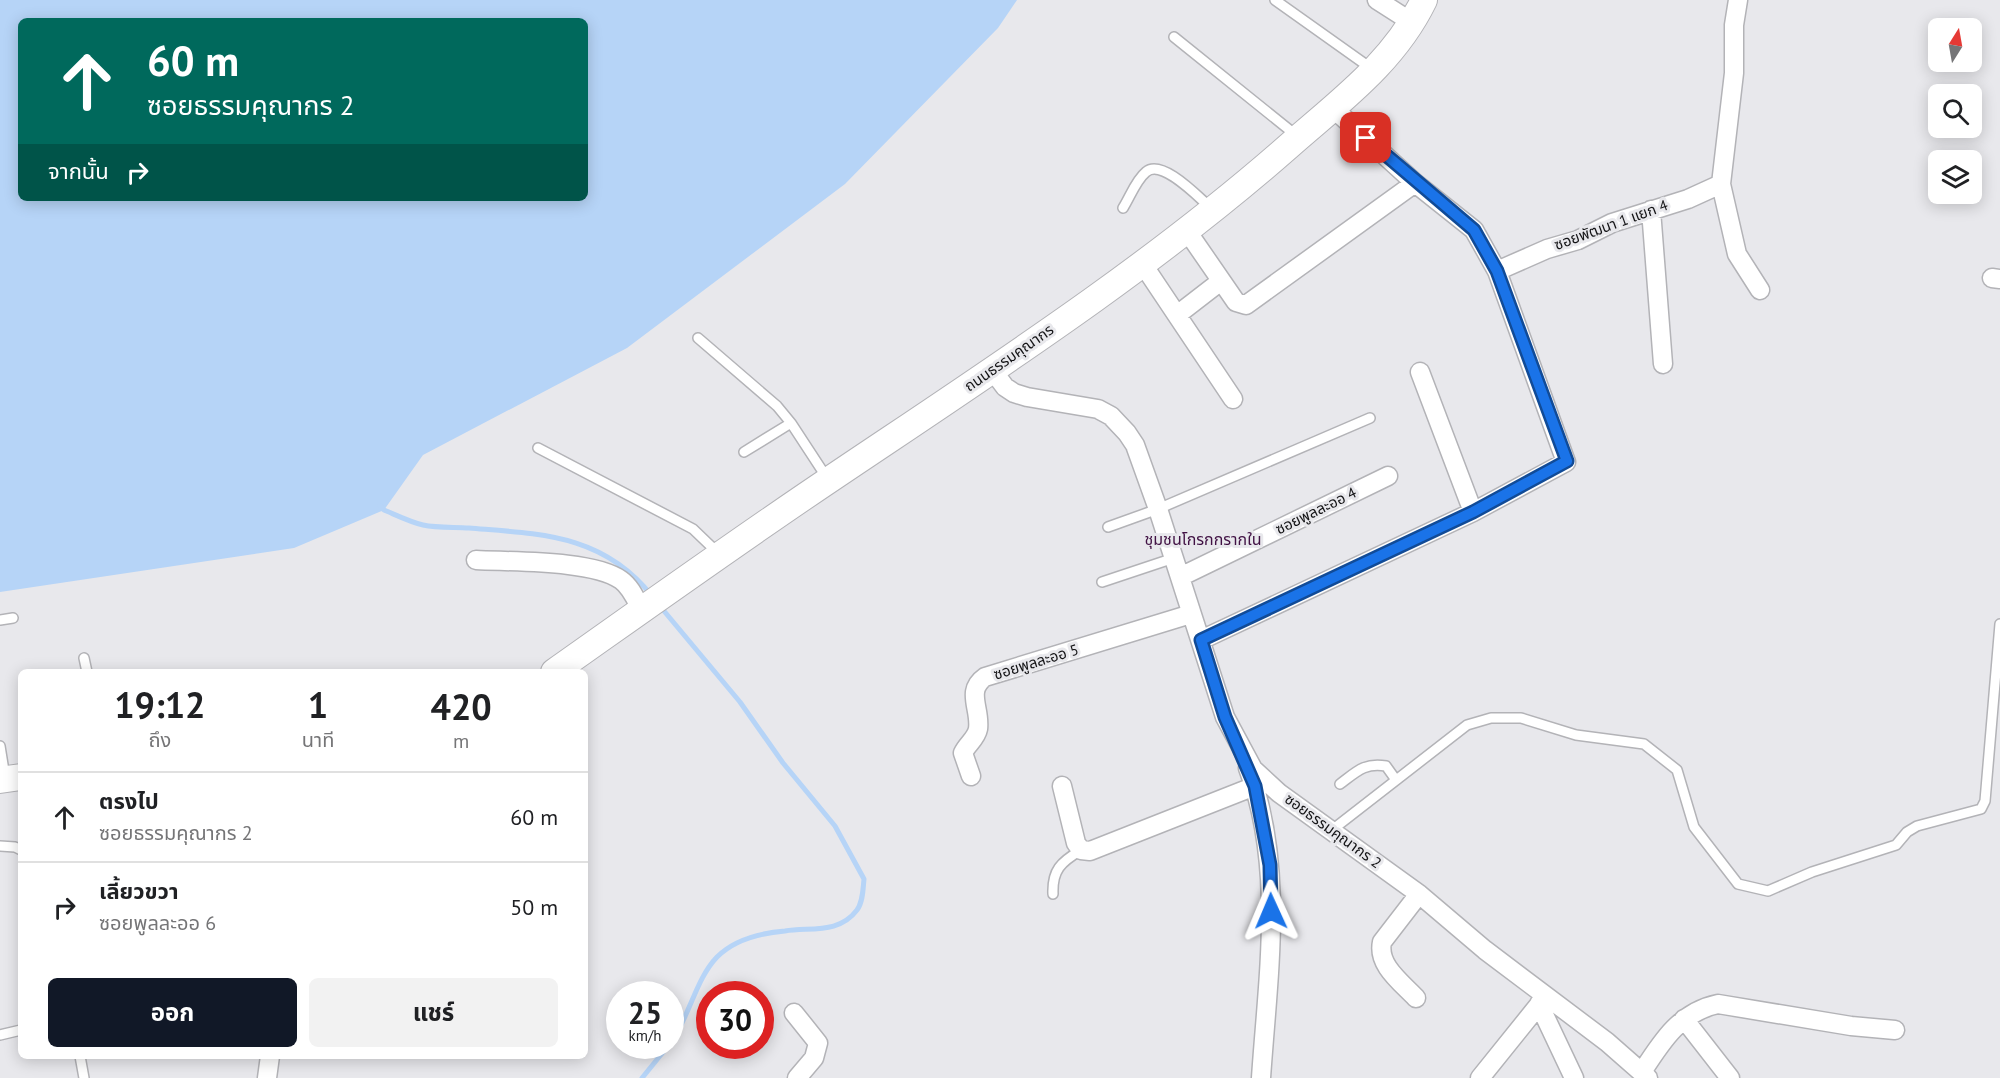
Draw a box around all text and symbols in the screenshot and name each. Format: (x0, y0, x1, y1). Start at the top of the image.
north arrow (1928, 18, 1982, 72)
map controls (1928, 18, 1982, 204)
text: 60 m (147, 33, 239, 88)
icon: ahead (48, 42, 126, 120)
button: search (1928, 84, 1982, 138)
text: ซอยธรรมคุณากร 2 (147, 88, 355, 122)
pin (1340, 112, 1391, 163)
icon: arrive (1349, 121, 1382, 154)
button: layers (1928, 150, 1982, 204)
icon: right (121, 156, 154, 189)
text: จากนั้น (48, 157, 109, 185)
street label: ซอยพัฒนา 1 แยก 4 (1551, 195, 1670, 254)
street label: ถนนธรรมคุณากร (960, 320, 1057, 395)
street label: ซอยพูลละออ 4 (1272, 483, 1359, 538)
district label: ชุมชนโกรกกรากใน (1144, 529, 1262, 549)
street label: ซอยพูลละออ 5 (991, 640, 1081, 683)
text: 19:12 (114, 681, 206, 728)
text: 1 (308, 681, 328, 728)
text: 420 (431, 683, 492, 730)
text: ถึง (148, 727, 171, 753)
text: นาที (302, 727, 334, 753)
text: m (453, 728, 469, 754)
text: ตรงไป (99, 787, 159, 815)
street label: ซอยธรรมคุณากร 2 (1281, 789, 1386, 872)
icon: ahead (48, 801, 81, 834)
text: 60 m (510, 803, 558, 831)
text: ซอยธรรมคุณากร 2 (99, 820, 253, 846)
text: เลี้ยวขวา (99, 877, 179, 905)
position arrow (1239, 879, 1303, 943)
icon: right (48, 891, 81, 924)
text: 50 m (510, 893, 558, 921)
text: ซอยพูลละออ 6 (99, 910, 216, 936)
button: ออก (48, 978, 297, 1047)
button: แชร์ (309, 978, 558, 1047)
speed limit sign: 30 (696, 981, 774, 1059)
text: 25 (628, 993, 662, 1032)
text: km/h (629, 1026, 661, 1045)

